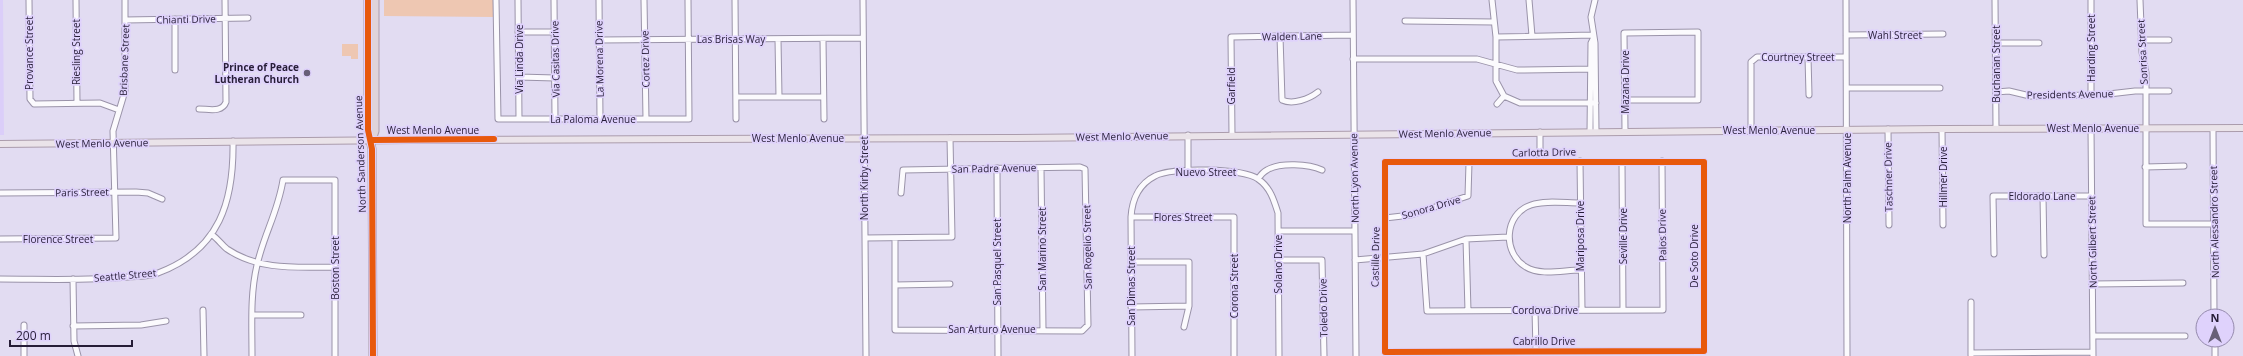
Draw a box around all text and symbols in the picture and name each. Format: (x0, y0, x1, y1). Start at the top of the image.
street label: Chianti Drive (156, 11, 216, 27)
street label: Harding Street (2084, 14, 2098, 82)
street label: Provance Street (22, 16, 36, 90)
street label: Riesling Street (69, 18, 83, 85)
street label: Sonrisa Street (2133, 19, 2151, 85)
street label: Via Casitas Drive (547, 20, 563, 97)
street label: La Morena Drive (591, 20, 607, 98)
street label: Brisbane Street (116, 23, 132, 96)
street label: Via Linda Drive (512, 24, 526, 94)
street label: Buchanan Street (1989, 25, 2003, 103)
street label: Walden Lane (1262, 28, 1323, 44)
street label: Wahl Street (1868, 28, 1922, 42)
street label: Cortez Drive (637, 30, 652, 88)
street label: Las Brisas Way (697, 32, 766, 46)
street label: Mazana Drive (1618, 50, 1632, 114)
street label: Courtney Street (1761, 50, 1835, 64)
place label: Prince of Peace Lutheran Church (214, 60, 299, 86)
street label: Garfield (1224, 67, 1238, 105)
marker: Prince of Peace Lutheran Church (302, 68, 312, 78)
street label: Presidents Avenue (2027, 86, 2114, 102)
street label: North Sanderson Avenue (351, 95, 369, 213)
street label: La Paloma Avenue (550, 112, 636, 126)
street label: West Menlo Avenue (2047, 121, 2140, 135)
street label: West Menlo Avenue (387, 123, 480, 137)
street label: West Menlo Avenue (1723, 123, 1816, 137)
street label: West Menlo Avenue (1399, 125, 1492, 141)
street label: West Menlo Avenue (1076, 128, 1169, 144)
street label: West Menlo Avenue (752, 131, 845, 145)
street label: North Palm Avenue (1840, 132, 1854, 223)
street label: North Lyon Avenue (1346, 133, 1362, 223)
street label: West Menlo Avenue (56, 135, 149, 151)
street label: North Kirby Street (857, 135, 871, 220)
street label: Taschner Drive (1880, 142, 1896, 212)
street label: Carlotta Drive (1512, 144, 1577, 160)
street label: Hillmer Drive (1936, 146, 1950, 207)
street label: San Padre Avenue (952, 160, 1037, 176)
street label: Nuevo Street (1176, 165, 1237, 179)
street label: North Alessandro Street (2206, 165, 2222, 278)
street label: Paris Street (55, 185, 109, 199)
street label: Eldorado Lane (2008, 189, 2076, 203)
street label: Sonora Drive (1400, 192, 1462, 222)
street label: North Gilbert Street (2084, 195, 2100, 288)
street label: Mariposa Drive (1573, 200, 1587, 271)
street label: San Rogelio Street (1079, 204, 1095, 289)
street label: San Marino Street (1035, 207, 1049, 291)
street label: Seville Drive (1616, 207, 1630, 264)
street label: Palos Drive (1655, 209, 1669, 261)
street label: Flores Street (1154, 210, 1213, 224)
street label: San Pasquel Street (990, 218, 1004, 306)
street label: De Soto Drive (1687, 224, 1701, 288)
street label: Castille Drive (1367, 226, 1383, 287)
street label: Florence Street (23, 232, 94, 246)
street label: Solano Drive (1271, 234, 1285, 293)
street label: Boston Street (328, 236, 342, 300)
street label: San Dimas Street (1124, 246, 1138, 326)
street label: Corona Street (1227, 253, 1241, 318)
street label: Seattle Street (93, 265, 157, 285)
street label: Toledo Drive (1315, 278, 1331, 338)
street label: Cordova Drive (1512, 303, 1578, 317)
north arrow (2195, 308, 2235, 348)
text: N (2211, 310, 2219, 325)
scale bar (10, 322, 132, 348)
street label: San Arturo Avenue (948, 322, 1036, 336)
text: 200 m (16, 327, 51, 344)
street label: Cabrillo Drive (1513, 334, 1576, 348)

